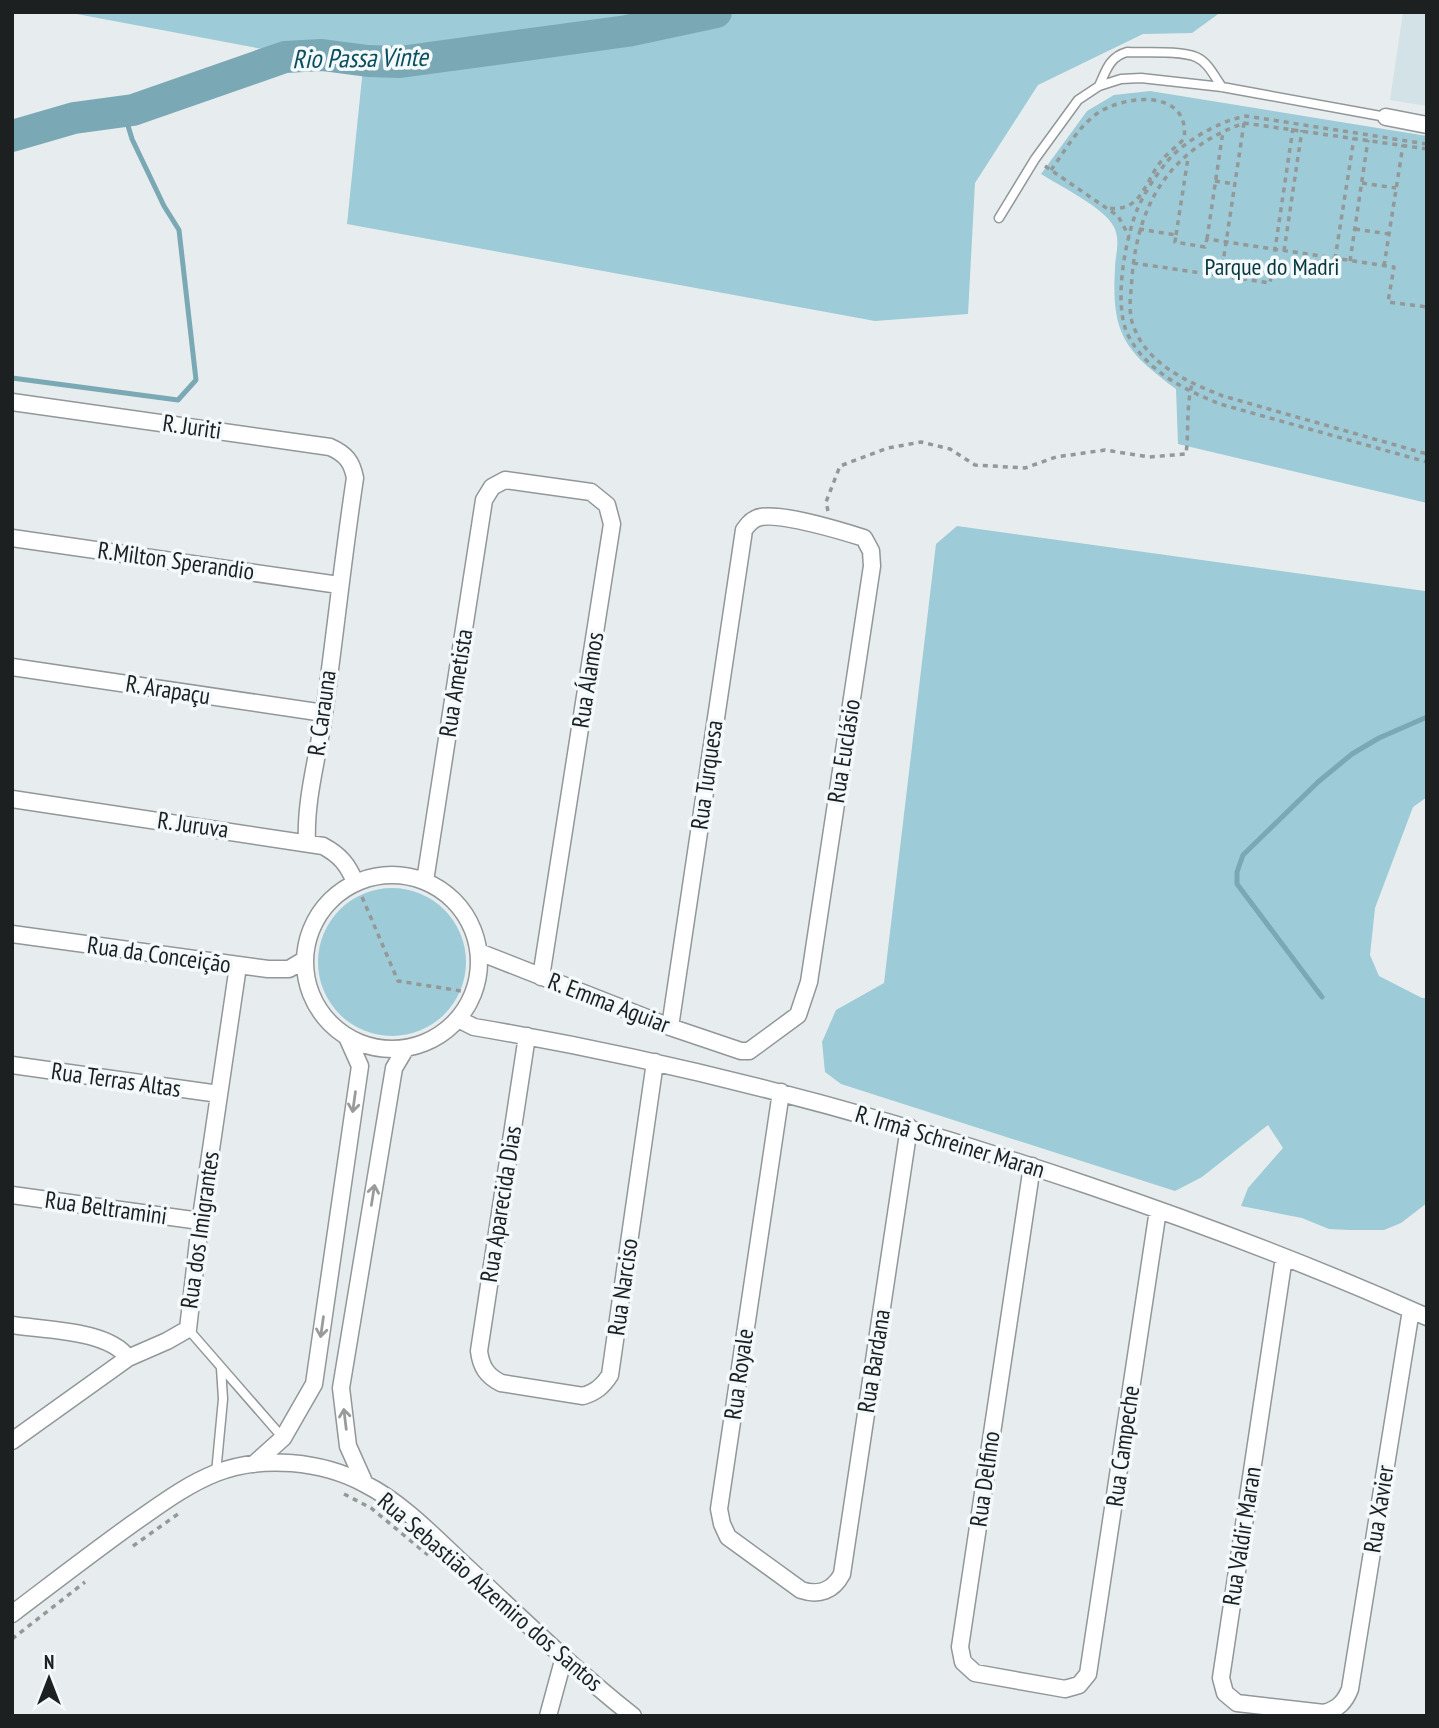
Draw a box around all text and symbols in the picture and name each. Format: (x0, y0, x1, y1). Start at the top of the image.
water label: Rio Passa Vinte (292, 40, 430, 75)
park label: Parque do Madri (1204, 251, 1340, 282)
street label: R. Juriti (161, 407, 223, 446)
street label: R.Milton Sperandio (96, 534, 256, 587)
street label: Rua Ametista (432, 627, 479, 739)
street label: Rua Álamos (565, 630, 610, 730)
street label: R. Arapaçu (124, 668, 213, 711)
street label: R. Carauna (300, 668, 343, 758)
street label: Rua Euclásio (820, 697, 867, 805)
street label: Rua Turquesa (683, 718, 730, 832)
street label: R. Juruva (156, 804, 231, 845)
street label: Rua da Conceição (85, 929, 233, 980)
street label: R. Emma Aguiar (544, 965, 675, 1040)
street label: Rua Terras Altas (49, 1055, 183, 1104)
one-way arrow (348, 1090, 361, 1113)
street label: R. Irmã Schreiner Maran (852, 1098, 1049, 1185)
street label: Rua Aparecida Dias (473, 1123, 528, 1284)
street label: Rua dos Imigrantes (173, 1149, 226, 1311)
street label: Rua Beltramini (43, 1184, 169, 1231)
one-way arrow (367, 1184, 380, 1207)
street label: Rua Narciso (600, 1236, 645, 1338)
street label: Rua Bardana (850, 1307, 897, 1415)
one-way arrow (315, 1315, 328, 1338)
street label: Rua Royale (717, 1326, 760, 1421)
street label: Rua Campeche (1099, 1384, 1146, 1508)
one-way arrow (338, 1409, 351, 1431)
street label: Rua Delfino (962, 1429, 1007, 1529)
street label: Rua Xavier (1356, 1463, 1401, 1555)
street label: Rua Valdir Maran (1215, 1464, 1268, 1608)
street label: Rua Sebastião Alzemiro dos Santos (371, 1485, 609, 1698)
north arrow (14, 1644, 84, 1714)
text: N (44, 1650, 54, 1674)

